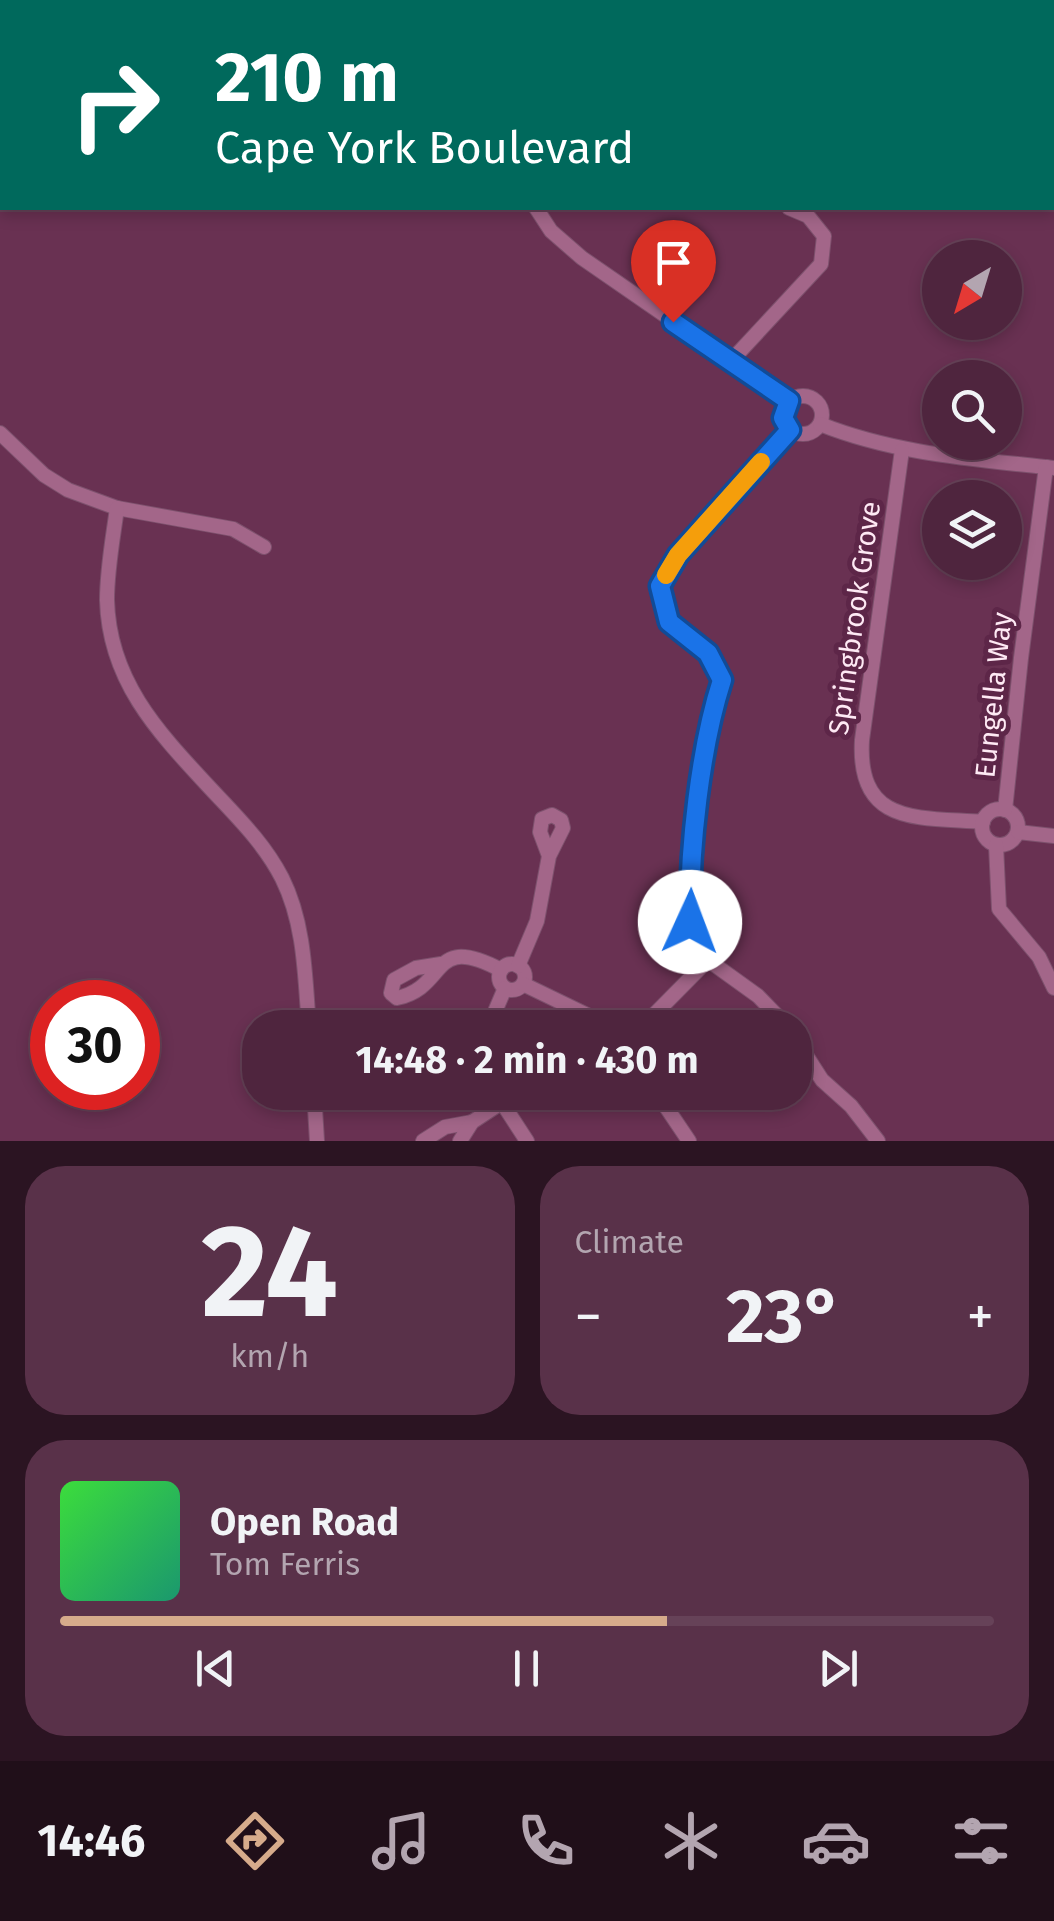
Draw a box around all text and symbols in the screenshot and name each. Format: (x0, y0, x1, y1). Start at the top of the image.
text: 210 m (215, 36, 399, 120)
icon: right (50, 40, 180, 170)
text: Cape York Boulevard (215, 121, 634, 175)
pin (631, 220, 716, 323)
icon: arrive (646, 235, 701, 290)
north arrow (922, 240, 1022, 340)
map controls (922, 240, 1022, 580)
button: search (922, 360, 1022, 460)
button: layers (922, 480, 1022, 580)
street label: Springbrook Grove (822, 499, 887, 737)
street label: Eungella Way (968, 610, 1019, 780)
position arrow (638, 870, 742, 974)
speed limit sign: 30 (30, 980, 160, 1110)
text: 14:48 · 2 min · 430 m (355, 1037, 699, 1083)
text: 24 (201, 1194, 338, 1350)
text: Climate (575, 1223, 684, 1261)
text: 23° (726, 1272, 843, 1362)
text: − (575, 1284, 602, 1350)
text: + (967, 1284, 994, 1350)
text: km/h (230, 1337, 309, 1375)
text: Open Road (210, 1499, 399, 1545)
text: Tom Ferris (210, 1545, 360, 1583)
icon: previous (188, 1641, 243, 1696)
icon: pause (499, 1641, 554, 1696)
icon: next (811, 1641, 866, 1696)
icon: directions (220, 1806, 290, 1876)
icon: music (366, 1806, 436, 1876)
icon: phone (511, 1806, 581, 1876)
icon: climate (656, 1806, 726, 1876)
icon: car (801, 1806, 871, 1876)
icon: filters (946, 1806, 1016, 1876)
text: 14:46 (38, 1814, 145, 1868)

